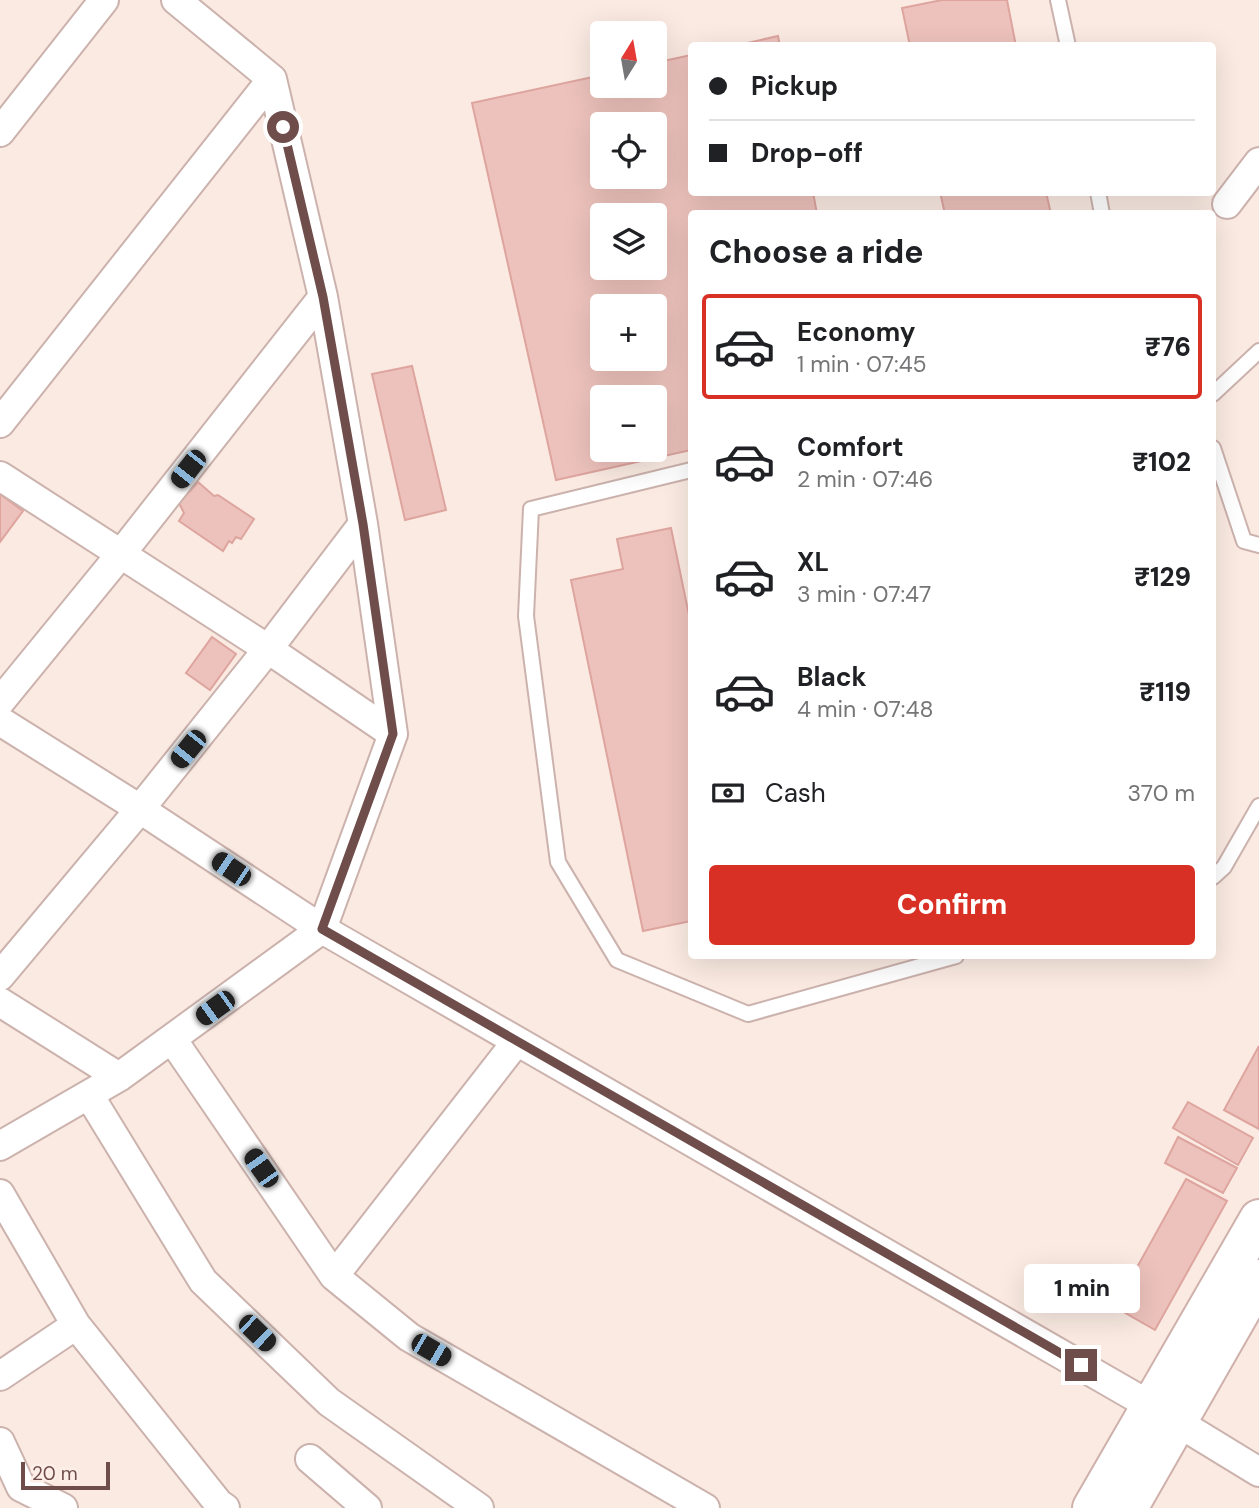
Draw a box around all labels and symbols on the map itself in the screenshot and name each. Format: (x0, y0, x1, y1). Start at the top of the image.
north arrow (590, 21, 667, 98)
route start (267, 111, 299, 143)
car (167, 446, 210, 492)
car (167, 726, 210, 772)
car (208, 849, 255, 889)
car (192, 987, 239, 1029)
car (241, 1145, 282, 1191)
callout: 1 min (1023, 1264, 1139, 1312)
car (235, 1311, 280, 1355)
car (408, 1330, 455, 1370)
route end (1065, 1349, 1097, 1381)
scale bar (21, 1459, 110, 1491)

